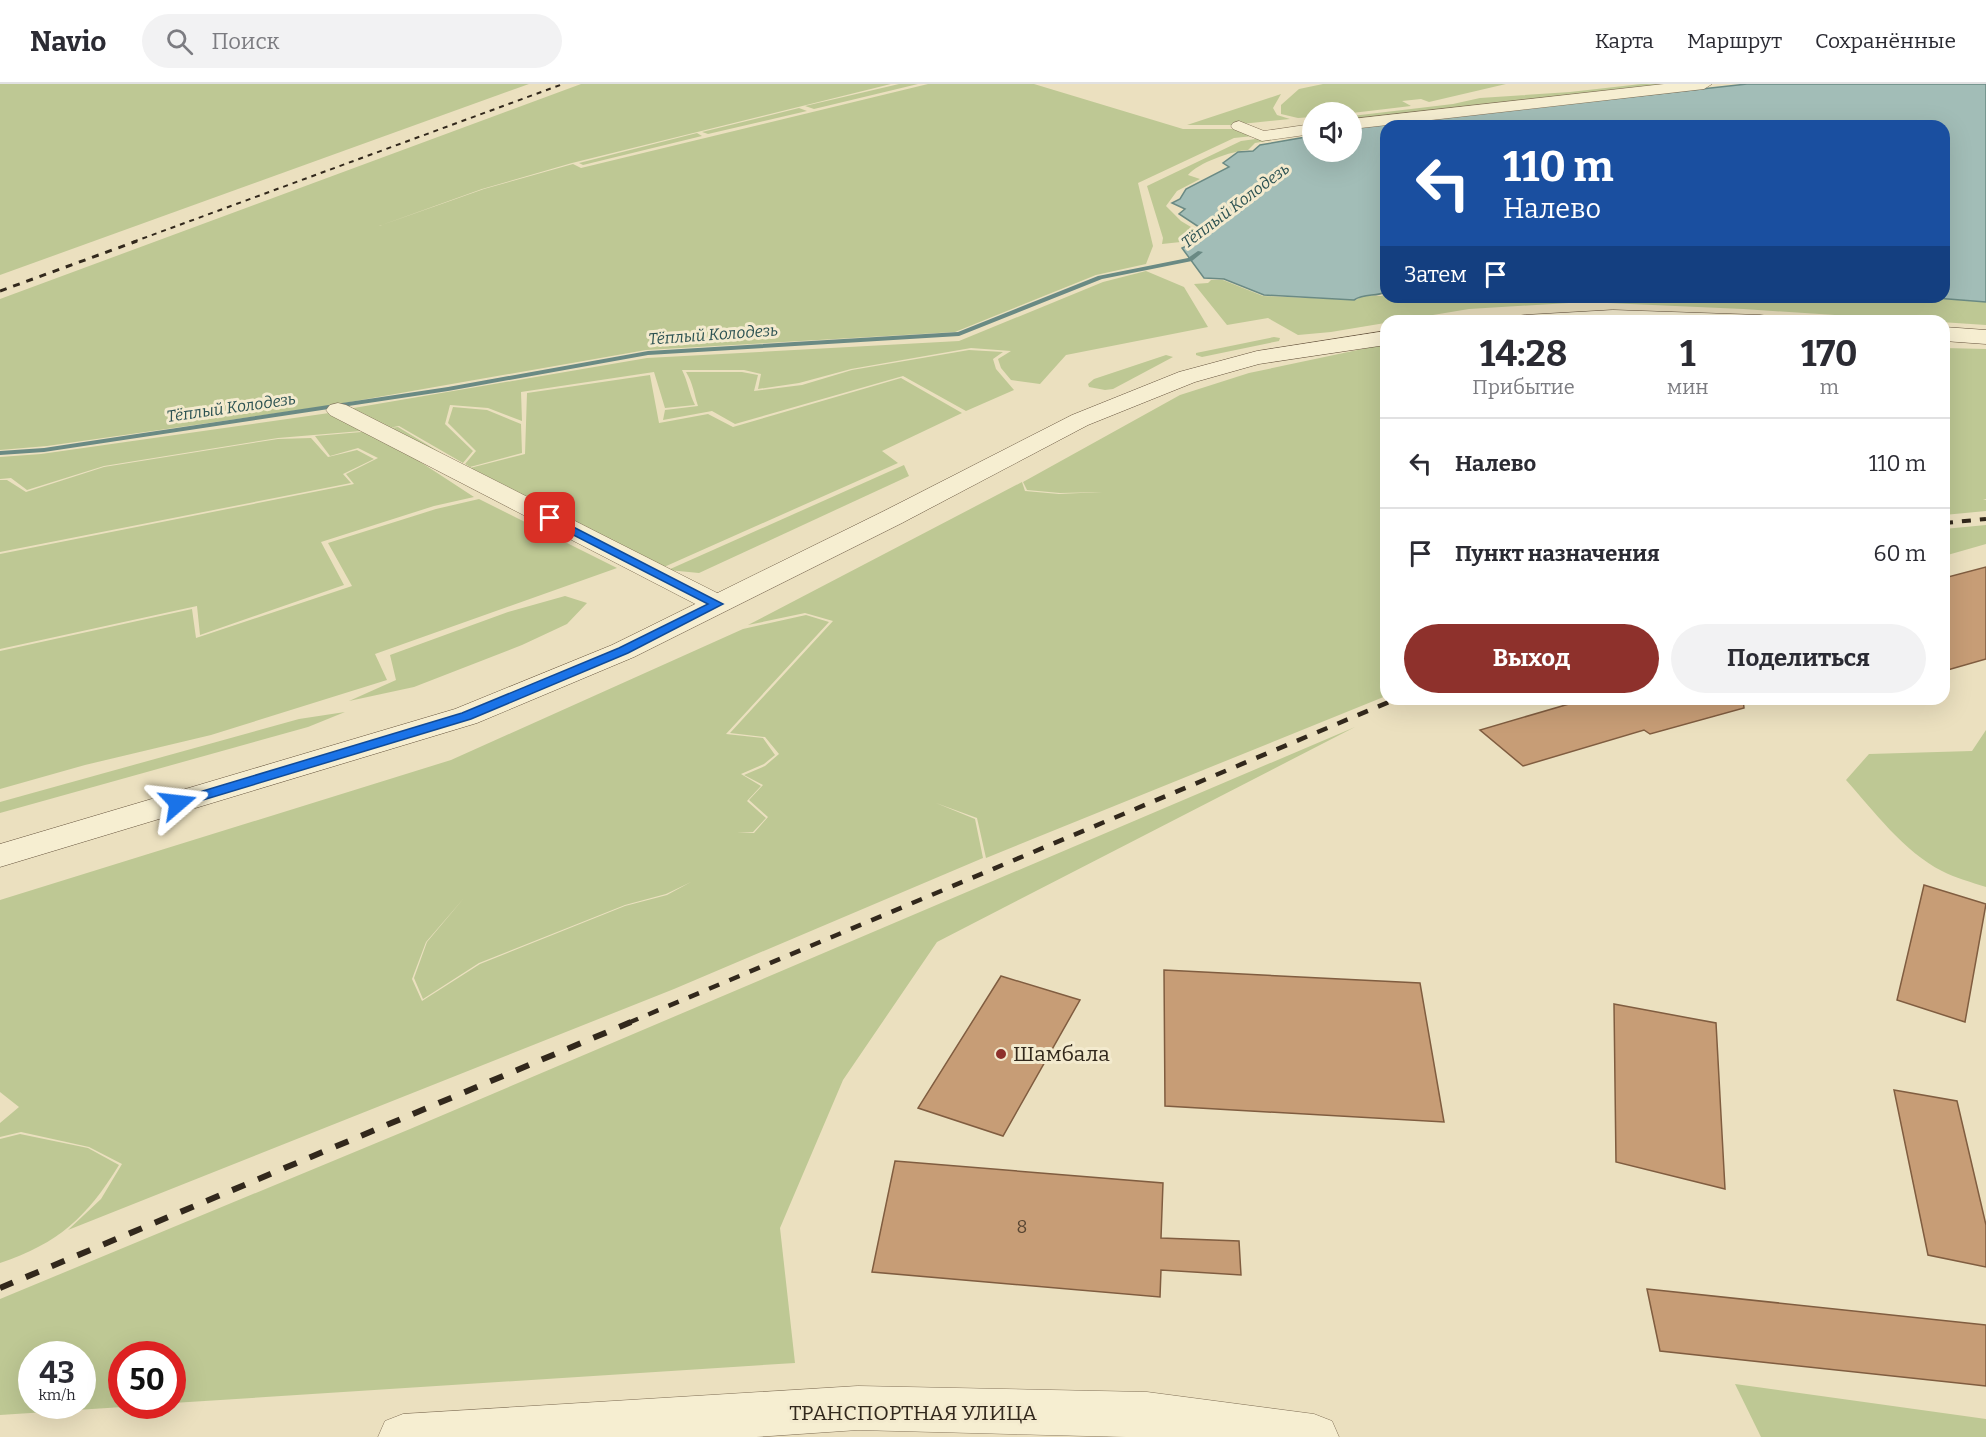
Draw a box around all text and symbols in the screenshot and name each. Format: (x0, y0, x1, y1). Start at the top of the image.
search box (142, 14, 562, 68)
text: Navio (30, 25, 106, 58)
icon: search (163, 25, 196, 58)
text: Поиск (211, 28, 279, 55)
text: Карта (1595, 28, 1654, 54)
text: Маршрут (1687, 28, 1782, 54)
text: Сохранённые (1815, 28, 1956, 54)
map controls (1302, 102, 1362, 162)
button: sound (1302, 102, 1362, 162)
text: 110 m (1503, 142, 1614, 192)
icon: left (1404, 144, 1482, 222)
water label: Тёплый Колодезь (1178, 159, 1293, 252)
text: Налево (1503, 193, 1601, 225)
icon: arrive (1479, 258, 1512, 291)
text: Затем (1404, 261, 1467, 288)
water label: Тёплый Колодезь (648, 320, 779, 349)
text: 14:28 (1480, 332, 1567, 376)
text: 1 (1680, 332, 1696, 376)
text: 170 (1801, 332, 1858, 376)
text: Прибытие (1472, 375, 1575, 399)
text: мин (1667, 375, 1709, 399)
text: m (1820, 375, 1839, 399)
water label: Тёплый Колодезь (165, 389, 297, 426)
icon: left (1404, 447, 1437, 480)
text: Налево (1455, 450, 1536, 477)
text: 110 m (1869, 450, 1926, 477)
pin (524, 492, 575, 543)
icon: arrive (533, 501, 566, 534)
icon: arrive (1404, 537, 1437, 570)
text: Пункт назначения (1455, 540, 1660, 567)
text: 60 m (1874, 540, 1926, 567)
button: Выход (1404, 624, 1659, 693)
button: Поделиться (1671, 624, 1926, 693)
position arrow (146, 771, 210, 835)
place label: Шамбала (1013, 1041, 1110, 1067)
marker: Шамбала (994, 1047, 1008, 1061)
house number: 8 (1017, 1216, 1027, 1238)
speed limit sign: 50 (108, 1341, 186, 1419)
text: 43 (39, 1355, 75, 1391)
text: km/h (38, 1386, 76, 1404)
street label: ТРАНСПОРТНАЯ УЛИЦА (789, 1400, 1037, 1426)

